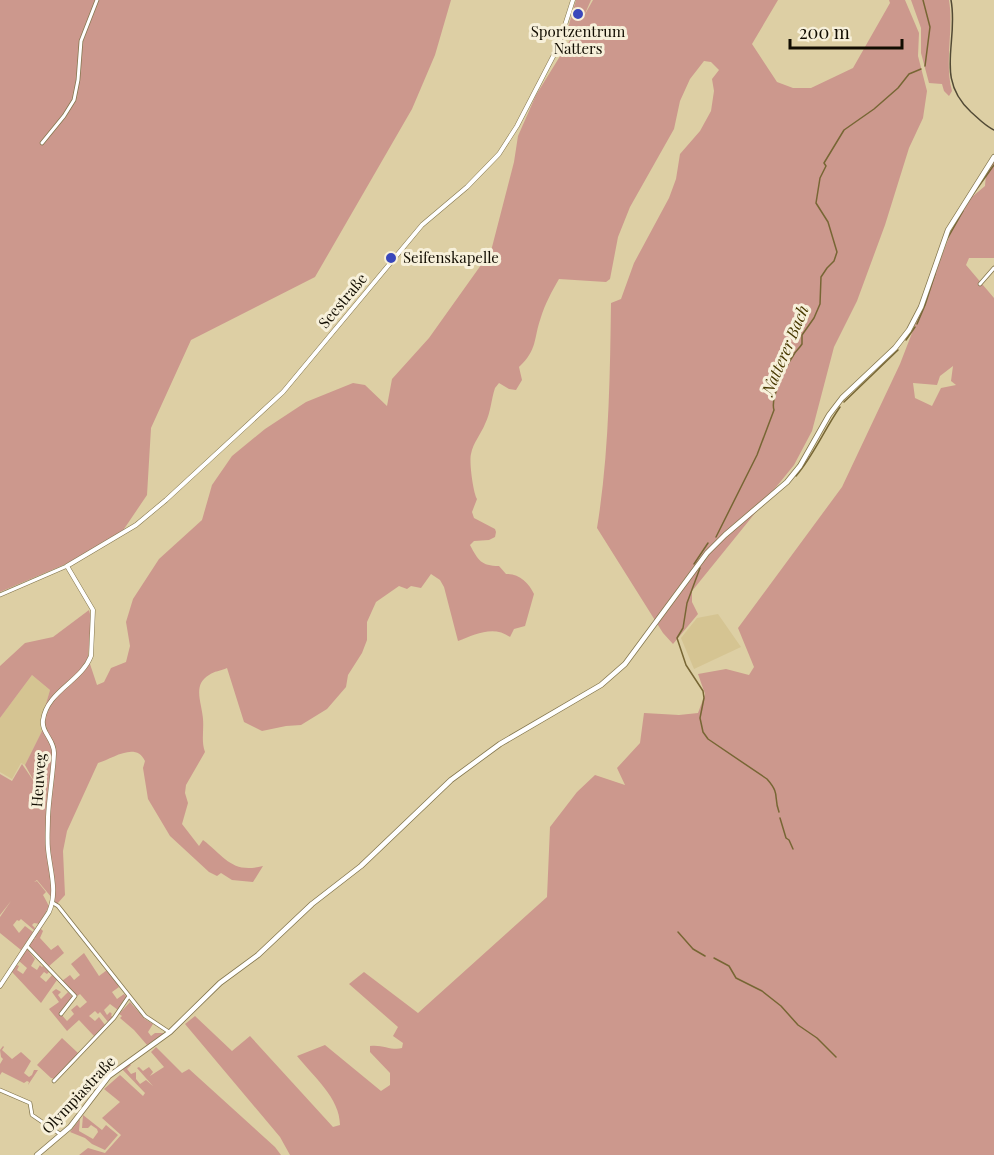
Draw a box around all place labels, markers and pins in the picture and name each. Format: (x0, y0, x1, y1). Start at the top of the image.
marker: Sportzentrum Natters (571, 7, 585, 21)
place label: Sportzentrum Natters (531, 21, 626, 58)
place label: Seifenskapelle (403, 247, 499, 267)
marker: Seifenskapelle (384, 251, 398, 265)

